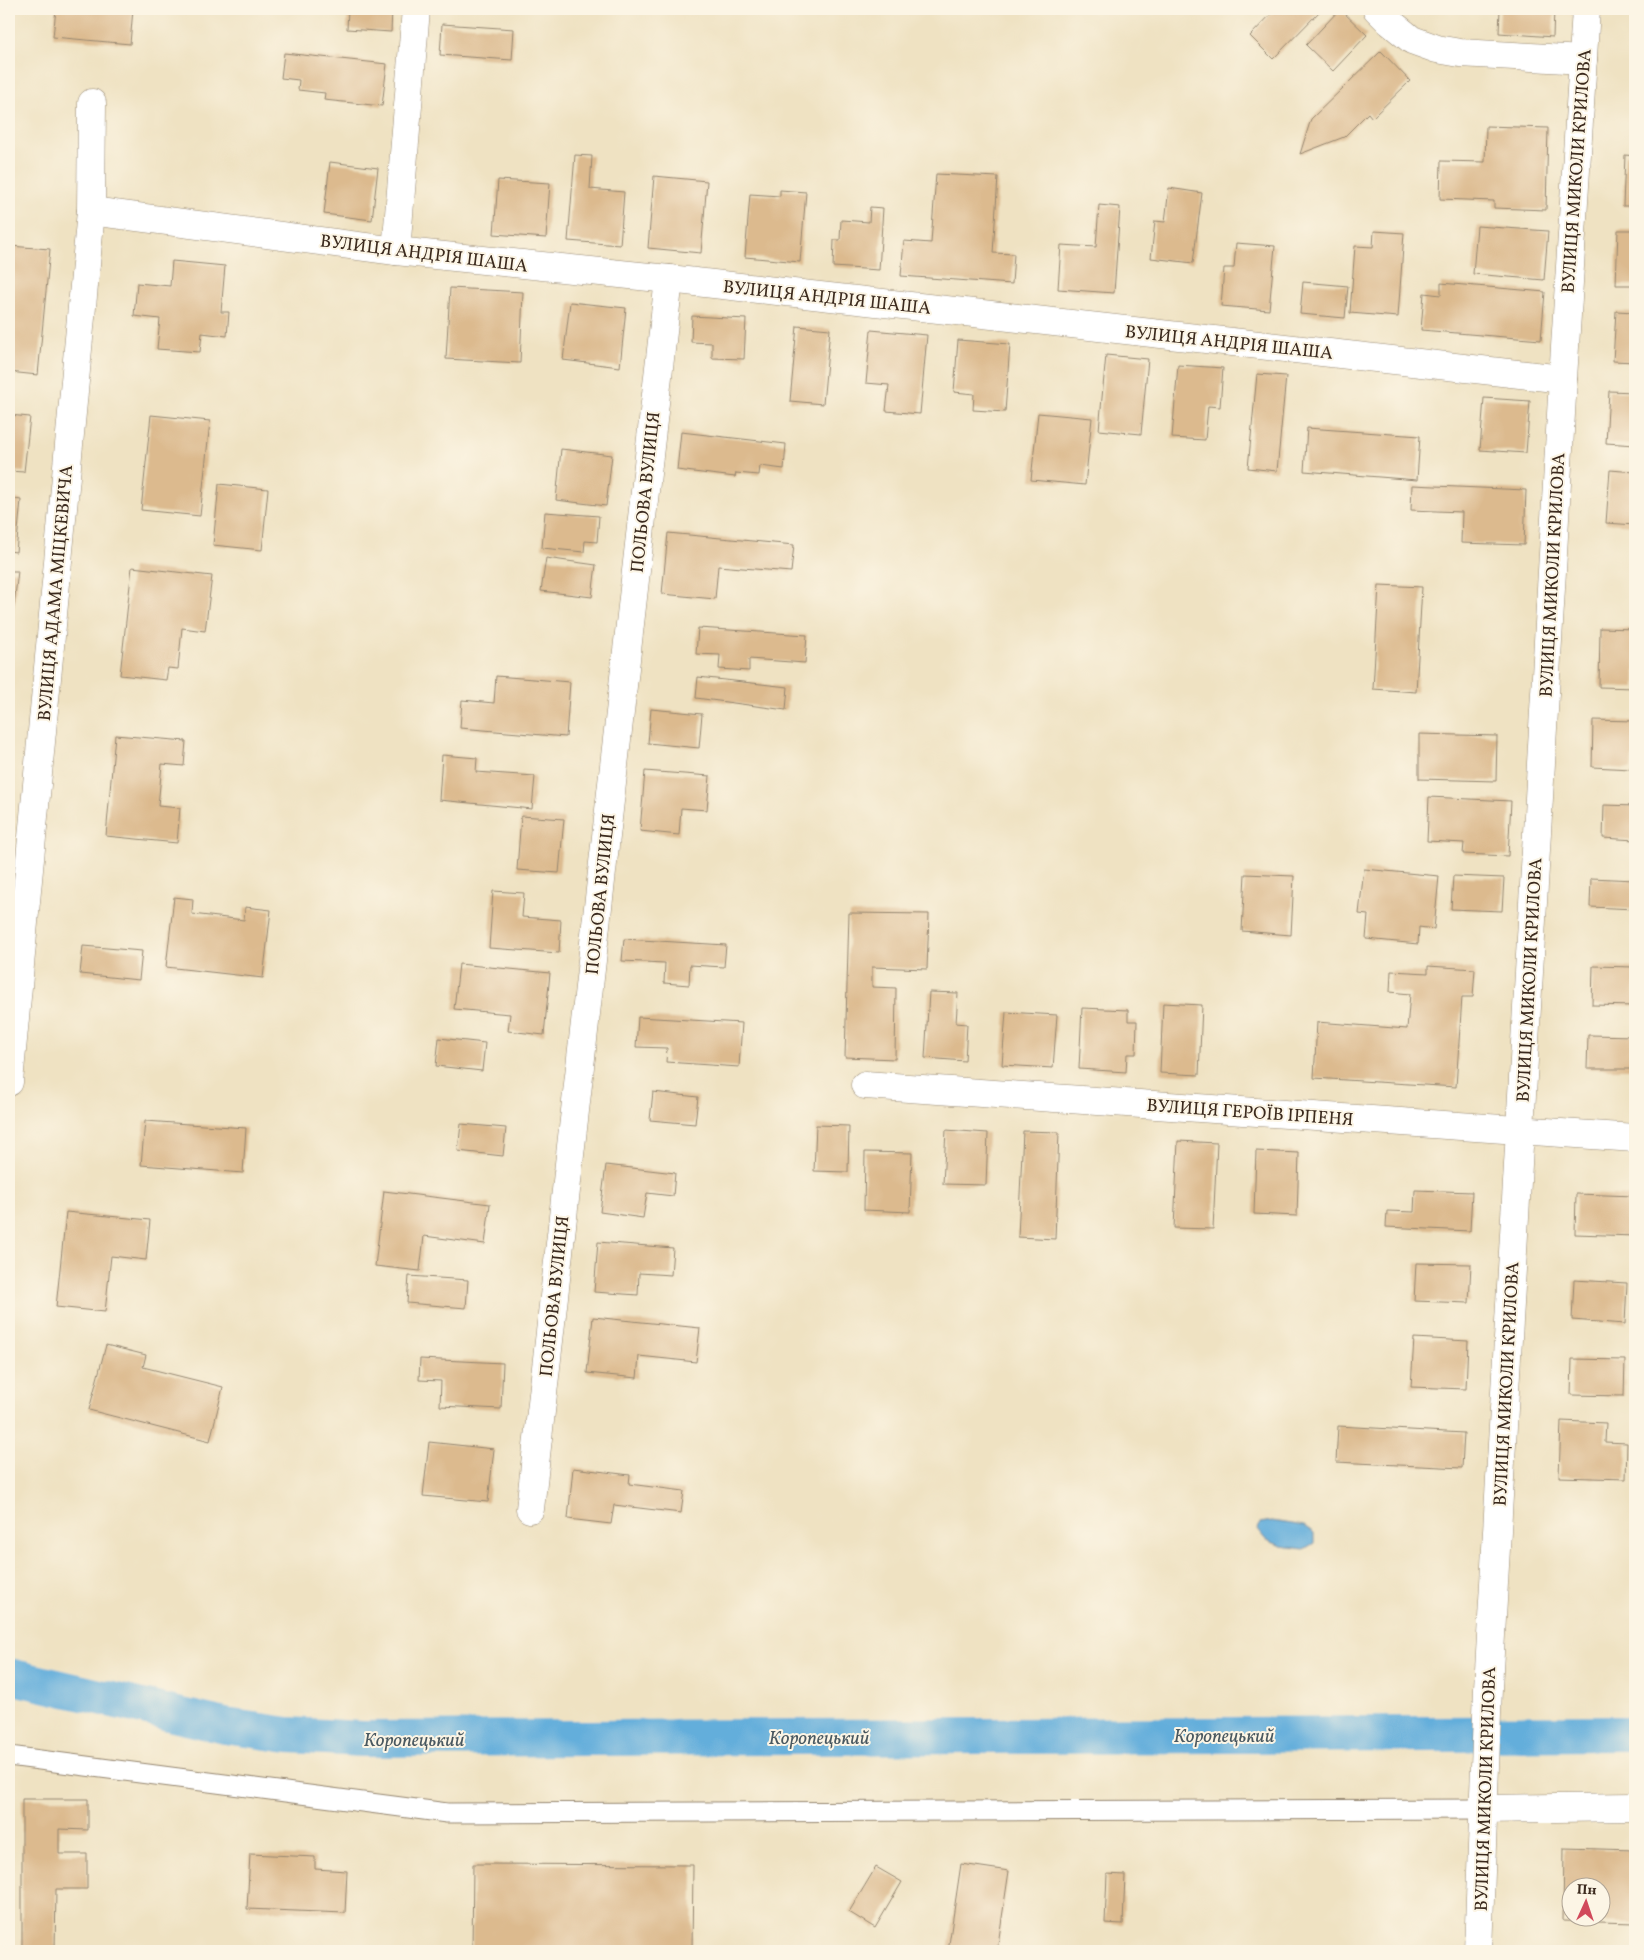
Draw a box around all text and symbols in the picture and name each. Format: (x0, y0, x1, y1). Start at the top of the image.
street label: ВУЛИЦЯ МИКОЛИ КРИЛОВА (1556, 48, 1599, 294)
street label: ВУЛИЦЯ АНДРІЯ ШАША (319, 229, 529, 280)
street label: ВУЛИЦЯ АНДРІЯ ШАША (722, 275, 932, 322)
street label: ВУЛИЦЯ АНДРІЯ ШАША (1124, 320, 1334, 367)
street label: ПОЛЬОВА ВУЛИЦЯ (626, 410, 667, 574)
street label: ВУЛИЦЯ МИКОЛИ КРИЛОВА (1535, 452, 1572, 698)
street label: ВУЛИЦЯ АДАМА МІЦКЕВИЧА (33, 464, 80, 722)
street label: ПОЛЬОВА ВУЛИЦЯ (581, 812, 622, 976)
street label: ВУЛИЦЯ МИКОЛИ КРИЛОВА (1512, 857, 1549, 1103)
street label: ВУЛИЦЯ ГЕРОЇВ ІРПЕНЯ (1146, 1094, 1354, 1133)
street label: ПОЛЬОВА ВУЛИЦЯ (535, 1214, 576, 1378)
street label: ВУЛИЦЯ МИКОЛИ КРИЛОВА (1489, 1261, 1526, 1507)
street label: ВУЛИЦЯ МИКОЛИ КРИЛОВА (1470, 1666, 1503, 1912)
water label: Коропецький (1174, 1724, 1275, 1750)
water label: Коропецький (769, 1726, 870, 1752)
water label: Коропецький (364, 1728, 465, 1754)
north arrow (1562, 1878, 1612, 1928)
text: Пн (1576, 1881, 1597, 1901)

